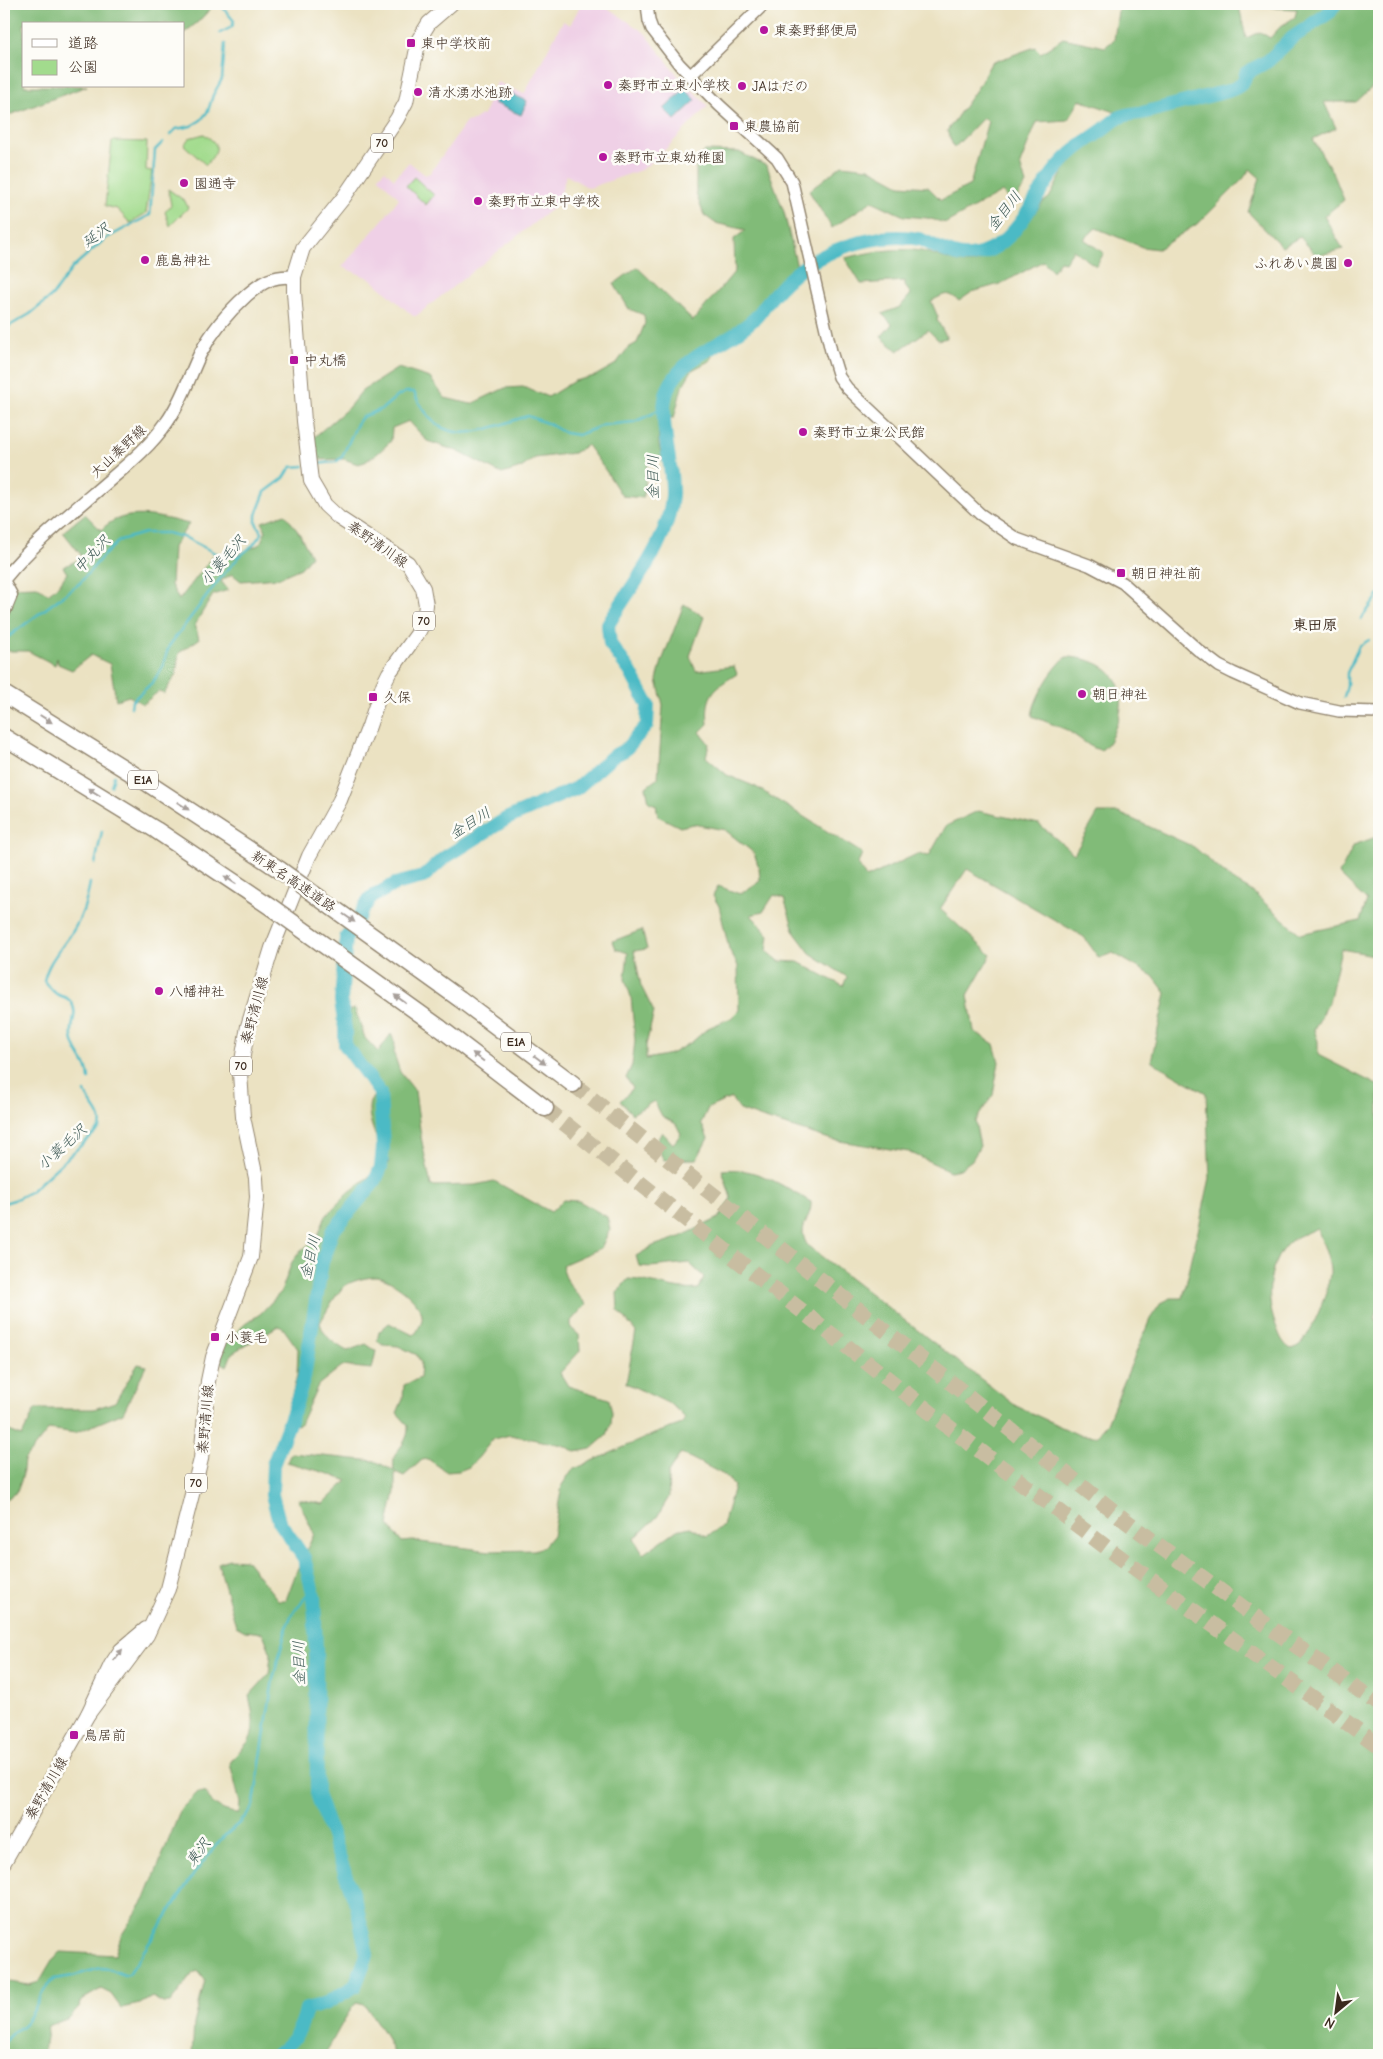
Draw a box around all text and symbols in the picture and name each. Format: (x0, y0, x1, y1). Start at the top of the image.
legend (22, 22, 185, 88)
place label: 東秦野郵便局 (774, 22, 858, 39)
marker: 東秦野郵便局 (758, 24, 770, 36)
text: 道路 (68, 34, 98, 52)
place label: 東中学校前 (421, 35, 491, 52)
marker: 東中学校前 (405, 37, 417, 49)
text: 公園 (68, 58, 98, 76)
place label: 秦野市立東小学校 (618, 77, 730, 94)
place label: JAはだの (752, 78, 809, 95)
marker: 秦野市立東小学校 (602, 79, 614, 91)
marker: JAはだの (736, 80, 748, 92)
place label: 清水湧水池跡 (428, 84, 512, 101)
marker: 清水湧水池跡 (412, 86, 424, 98)
place label: 東農協前 (744, 118, 800, 135)
marker: 東農協前 (728, 120, 740, 132)
road number: 70 (371, 134, 393, 152)
place label: 秦野市立東幼稚園 (613, 149, 725, 166)
marker: 秦野市立東幼稚園 (597, 151, 609, 163)
place label: 園通寺 (194, 175, 236, 192)
marker: 園通寺 (178, 177, 190, 189)
water label: 金目川 (983, 188, 1025, 234)
place label: 秦野市立東中学校 (488, 193, 600, 210)
marker: 秦野市立東中学校 (472, 195, 484, 207)
water label: 延沢 (79, 218, 114, 251)
place label: 鹿島神社 (155, 252, 211, 269)
marker: 鹿島神社 (139, 254, 151, 266)
place label: ふれあい農園 (1254, 255, 1338, 272)
marker: ふれあい農園 (1342, 257, 1354, 269)
place label: 中丸橋 (304, 352, 346, 369)
marker: 中丸橋 (288, 354, 300, 366)
street label: 大山秦野線 (87, 421, 150, 481)
place label: 秦野市立東公民館 (813, 424, 925, 441)
marker: 秦野市立東公民館 (797, 426, 809, 438)
water label: 金目川 (644, 454, 662, 500)
street label: 秦野清川線 (344, 517, 411, 571)
water label: 中丸沢 (70, 531, 115, 577)
water label: 小蓑毛沢 (197, 531, 250, 589)
place label: 朝日神社前 (1131, 565, 1201, 582)
marker: 朝日神社前 (1115, 567, 1127, 579)
road number: 70 (413, 612, 435, 630)
district label: 東田原 (1292, 616, 1338, 634)
place label: 朝日神社 (1092, 686, 1148, 703)
marker: 朝日神社 (1076, 688, 1088, 700)
place label: 久保 (383, 689, 411, 706)
marker: 久保 (367, 691, 379, 703)
one-way arrow (39, 715, 52, 724)
road number: E1A (128, 770, 158, 790)
one-way arrow (88, 787, 101, 796)
one-way arrow (176, 802, 189, 811)
water label: 金目川 (446, 803, 494, 843)
street label: 新東名高速道路 (248, 847, 339, 916)
one-way arrow (224, 875, 237, 885)
one-way arrow (342, 913, 355, 923)
street label: 秦野清川線 (237, 974, 272, 1046)
place label: 八幡神社 (169, 983, 225, 1000)
marker: 八幡神社 (153, 985, 165, 997)
one-way arrow (393, 994, 407, 1004)
road number: E1A (501, 1032, 531, 1052)
one-way arrow (472, 1052, 485, 1063)
one-way arrow (533, 1055, 547, 1065)
road number: 70 (230, 1056, 252, 1076)
water label: 小蓑毛沢 (34, 1120, 91, 1174)
water label: 金目川 (296, 1233, 324, 1281)
place label: 小蓑毛 (225, 1329, 267, 1346)
marker: 小蓑毛 (209, 1331, 221, 1343)
street label: 秦野清川線 (194, 1383, 217, 1455)
road number: 70 (185, 1474, 207, 1492)
water label: 金目川 (290, 1640, 308, 1686)
one-way arrow (112, 1649, 123, 1662)
place label: 鳥居前 (84, 1727, 126, 1744)
marker: 鳥居前 (68, 1729, 80, 1741)
street label: 秦野清川線 (22, 1754, 71, 1823)
water label: 東沢 (182, 1834, 215, 1869)
north arrow (1310, 1986, 1360, 2036)
text: N (1322, 2013, 1338, 2033)

